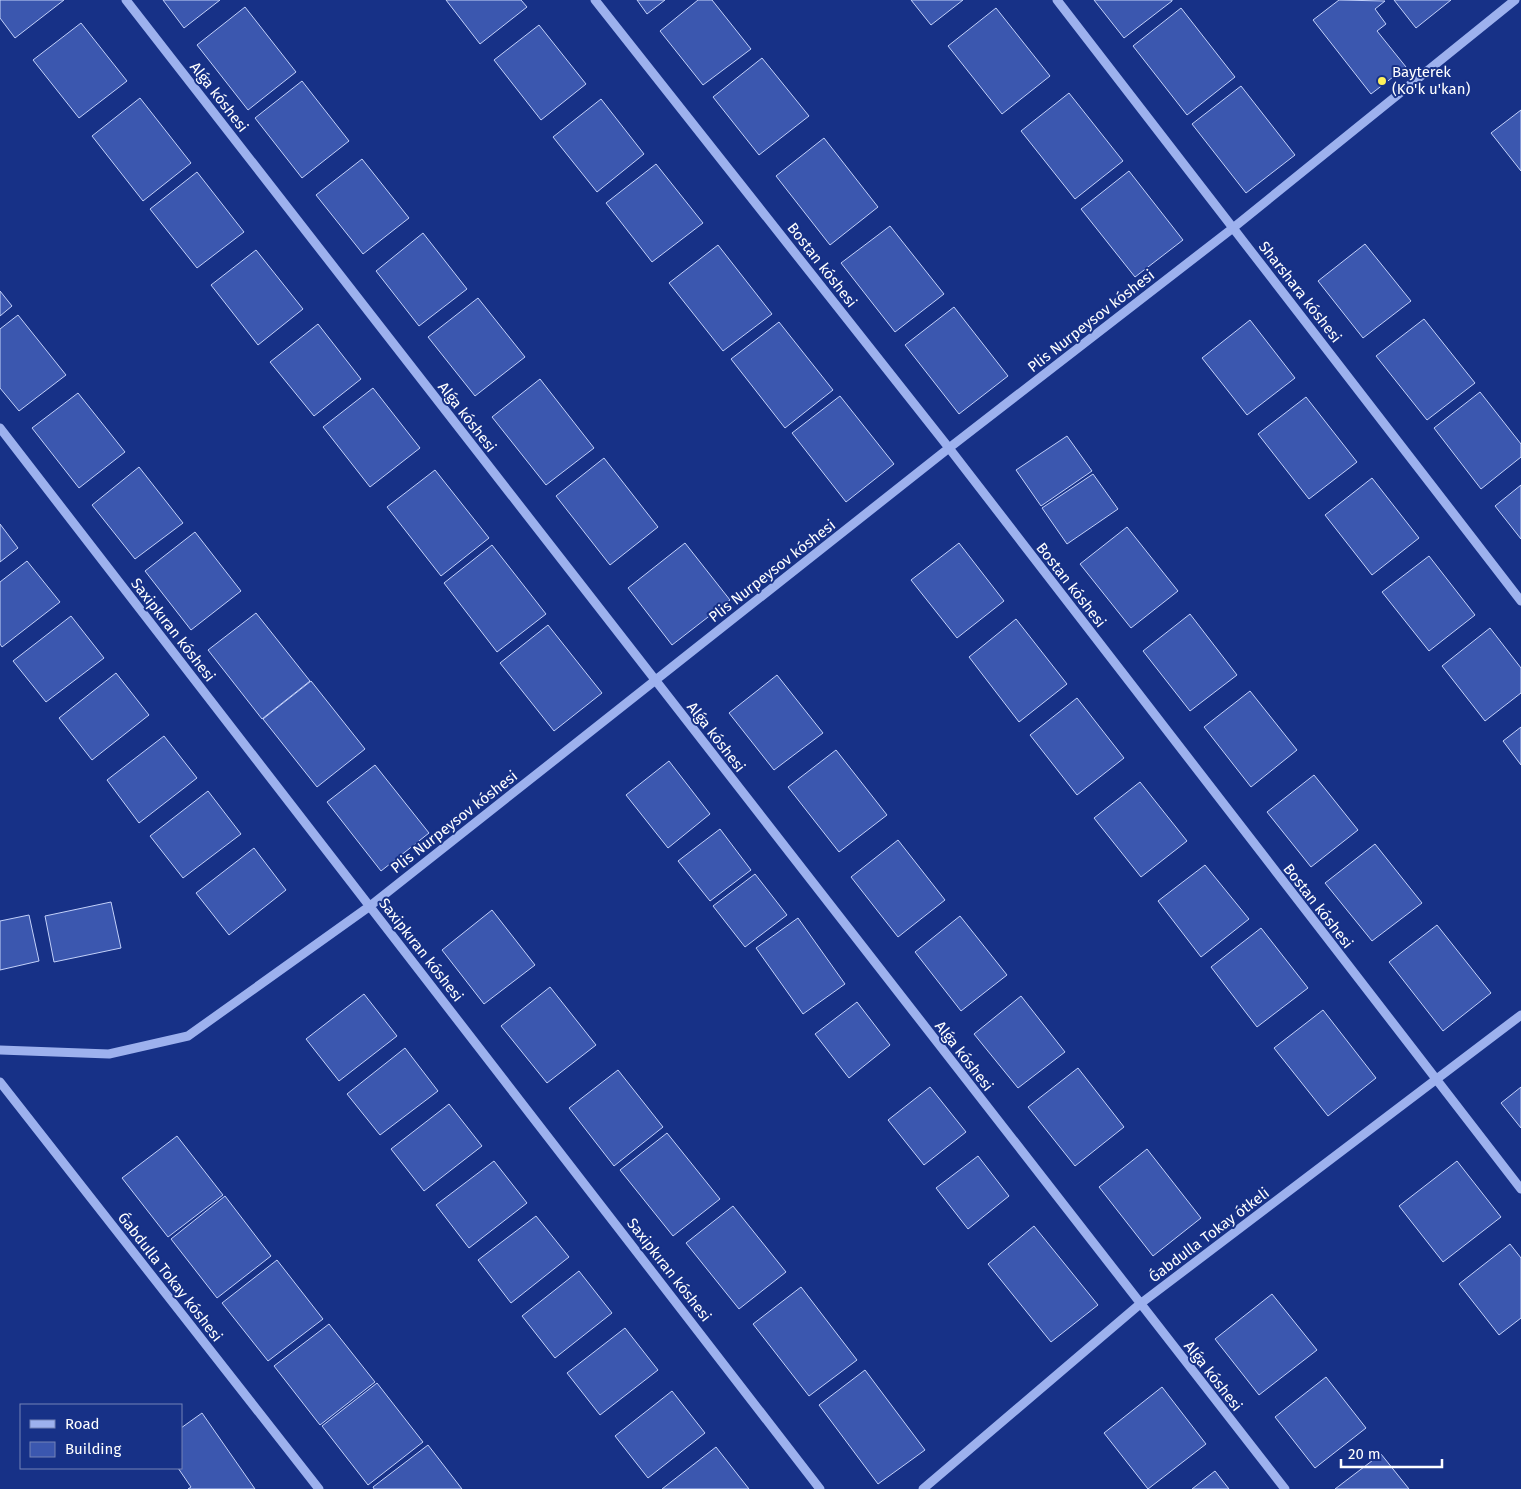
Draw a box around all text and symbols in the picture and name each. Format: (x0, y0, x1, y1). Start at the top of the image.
street label: Alǵa kóshesi (186, 58, 252, 136)
place label: Bayterek (Ko'k u'kan) (1392, 63, 1470, 98)
marker: Bayterek (Ko'k u'kan) (1376, 75, 1388, 87)
street label: Bostan kóshesi (783, 219, 861, 311)
street label: Sharshara kóshesi (1255, 238, 1345, 346)
street label: Plis Nurpeysov kóshesi (1024, 266, 1158, 376)
street label: Alǵa kóshesi (434, 378, 500, 456)
street label: Plis Nurpeysov kóshesi (705, 516, 839, 626)
street label: Bostan kóshesi (1032, 539, 1110, 631)
street label: Saxipkıran kóshesi (127, 575, 219, 685)
street label: Alǵa kóshesi (683, 698, 749, 776)
street label: Plis Nurpeysov kóshesi (387, 767, 521, 877)
street label: Bostan kóshesi (1279, 860, 1357, 952)
street label: Saxipkıran kóshesi (375, 895, 467, 1005)
street label: Alǵa kóshesi (931, 1017, 997, 1095)
street label: Ǵabdulla Tokay ótkeli (1145, 1184, 1273, 1286)
street label: Ǵabdulla Tokay kóshesi (114, 1209, 226, 1345)
street label: Saxipkıran kóshesi (623, 1215, 715, 1325)
street label: Alǵa kóshesi (1180, 1337, 1246, 1415)
legend (20, 1404, 182, 1469)
text: Road (65, 1415, 100, 1433)
scale bar (1341, 1436, 1442, 1468)
text: Building (65, 1440, 121, 1458)
text: 20 m (1348, 1445, 1381, 1463)

